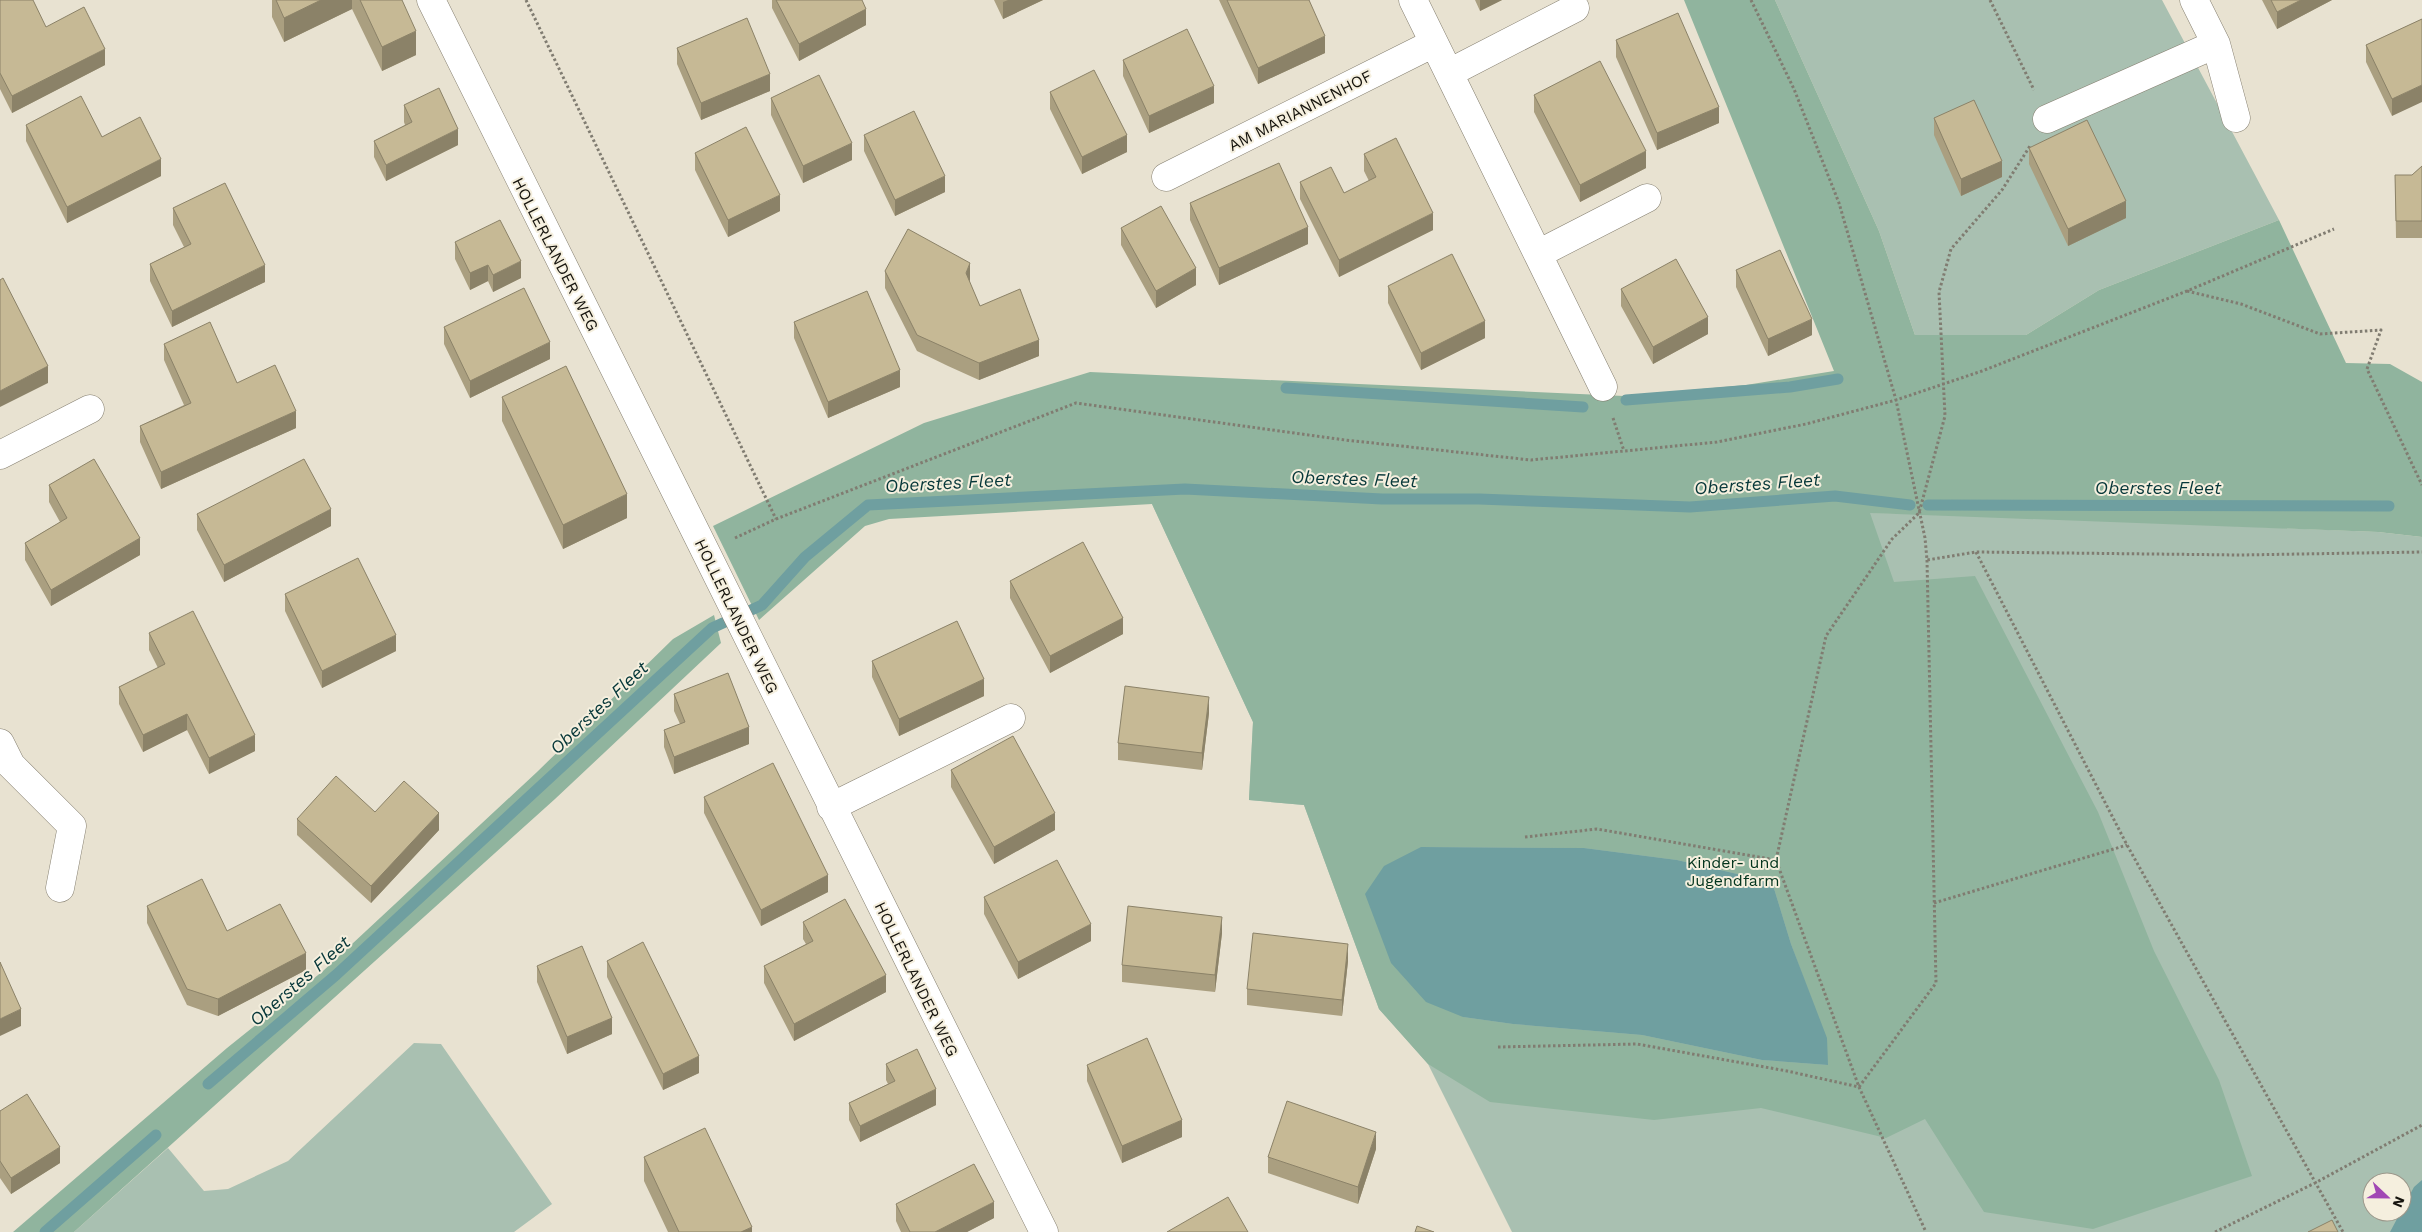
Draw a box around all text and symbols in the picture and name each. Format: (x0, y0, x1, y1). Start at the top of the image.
street label: AM MARIANNENHOF (1225, 66, 1375, 155)
street label: HOLLERLANDER WEG (509, 174, 603, 334)
water label: Oberstes Fleet (1291, 466, 1418, 491)
water label: Oberstes Fleet (884, 469, 1012, 496)
water label: Oberstes Fleet (1693, 469, 1821, 498)
water label: Oberstes Fleet (2095, 477, 2222, 498)
street label: HOLLERLANDER WEG (691, 536, 782, 697)
water label: Oberstes Fleet (545, 656, 653, 758)
park label: Kinder- und Jugendfarm (1686, 853, 1780, 890)
street label: HOLLERLANDER WEG (871, 899, 962, 1060)
water label: Oberstes Fleet (245, 931, 355, 1030)
north arrow (2362, 1172, 2412, 1222)
text: N (2390, 1194, 2408, 1210)

